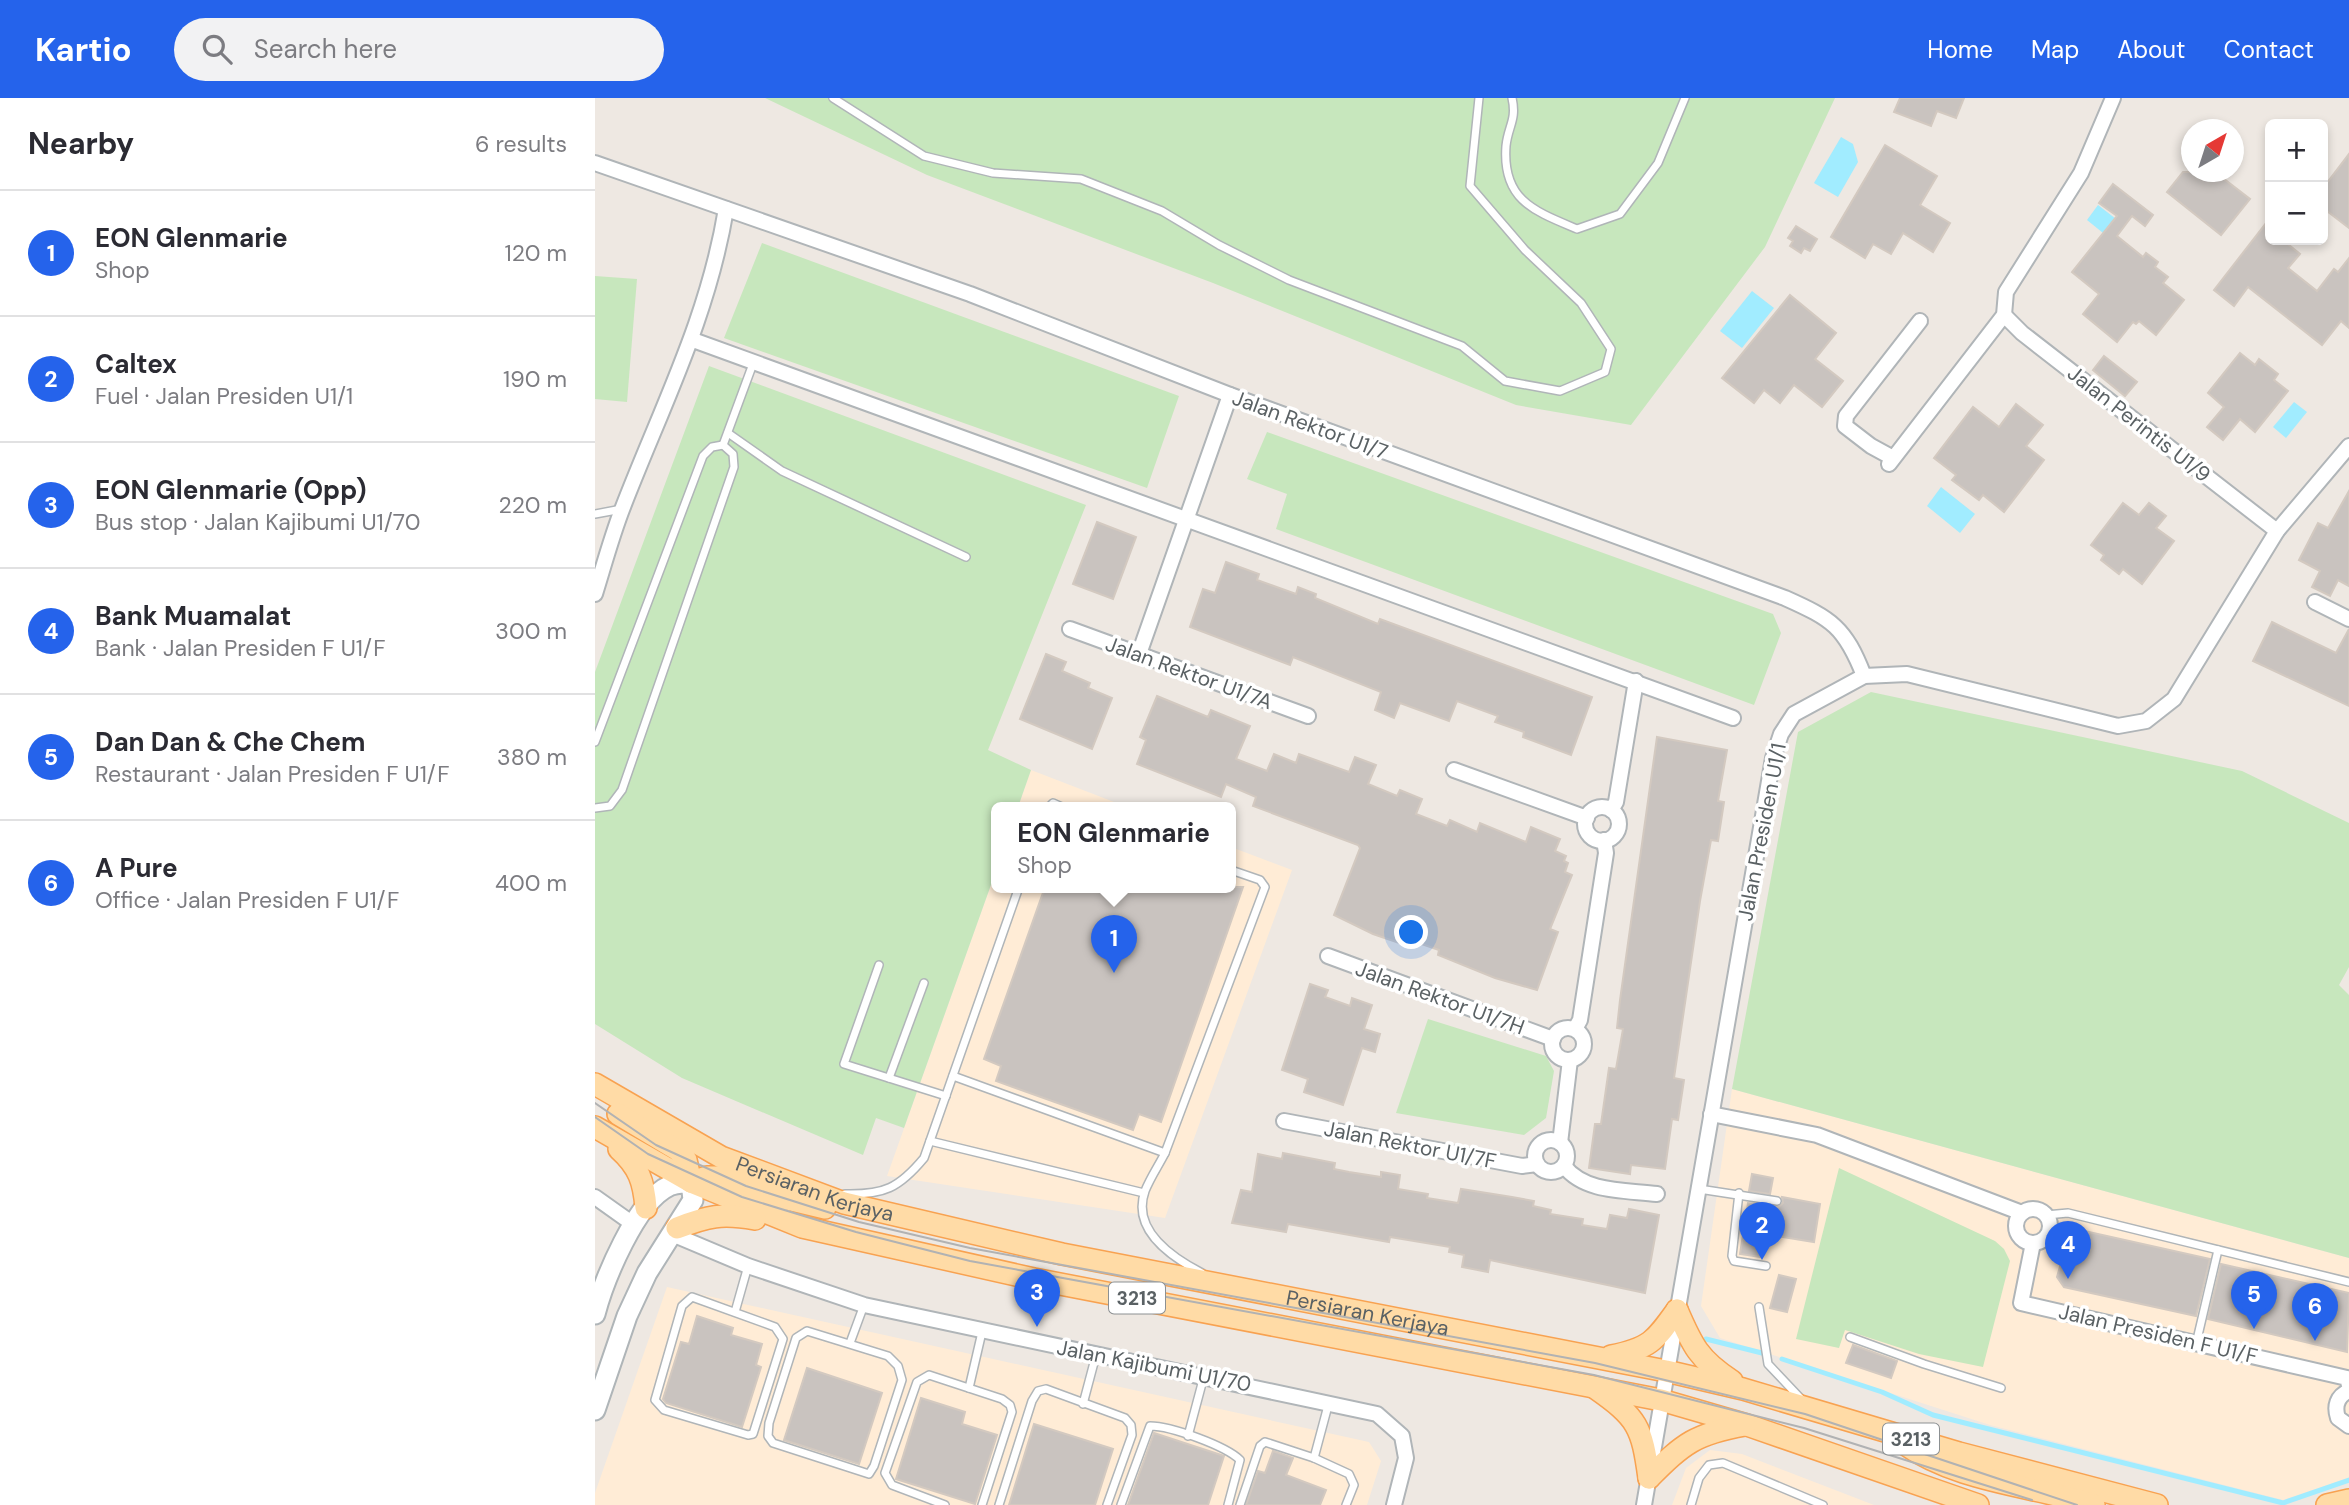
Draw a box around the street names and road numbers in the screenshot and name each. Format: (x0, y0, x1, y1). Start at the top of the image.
street label: Jalan Perintis U1/9 (2062, 359, 2216, 489)
street label: Jalan Rektor U1/7 (1228, 384, 1392, 466)
street label: Jalan Rektor U1/7A (1102, 630, 1276, 716)
street label: Jalan Presiden U1/1 (1731, 741, 1793, 923)
street label: Jalan Rektor U1/7H (1352, 954, 1528, 1042)
street label: Jalan Rektor U1/7F (1322, 1115, 1498, 1175)
street label: Persiaran Kerjaya (732, 1150, 897, 1228)
road number: 3213 (1109, 1282, 1165, 1314)
street label: Persiaran Kerjaya (1284, 1284, 1451, 1343)
street label: Jalan Presiden F U1/F (2056, 1297, 2260, 1371)
street label: Jalan Kajibumi U1/70 (1054, 1333, 1254, 1399)
road number: 3213 (1883, 1424, 1939, 1455)

